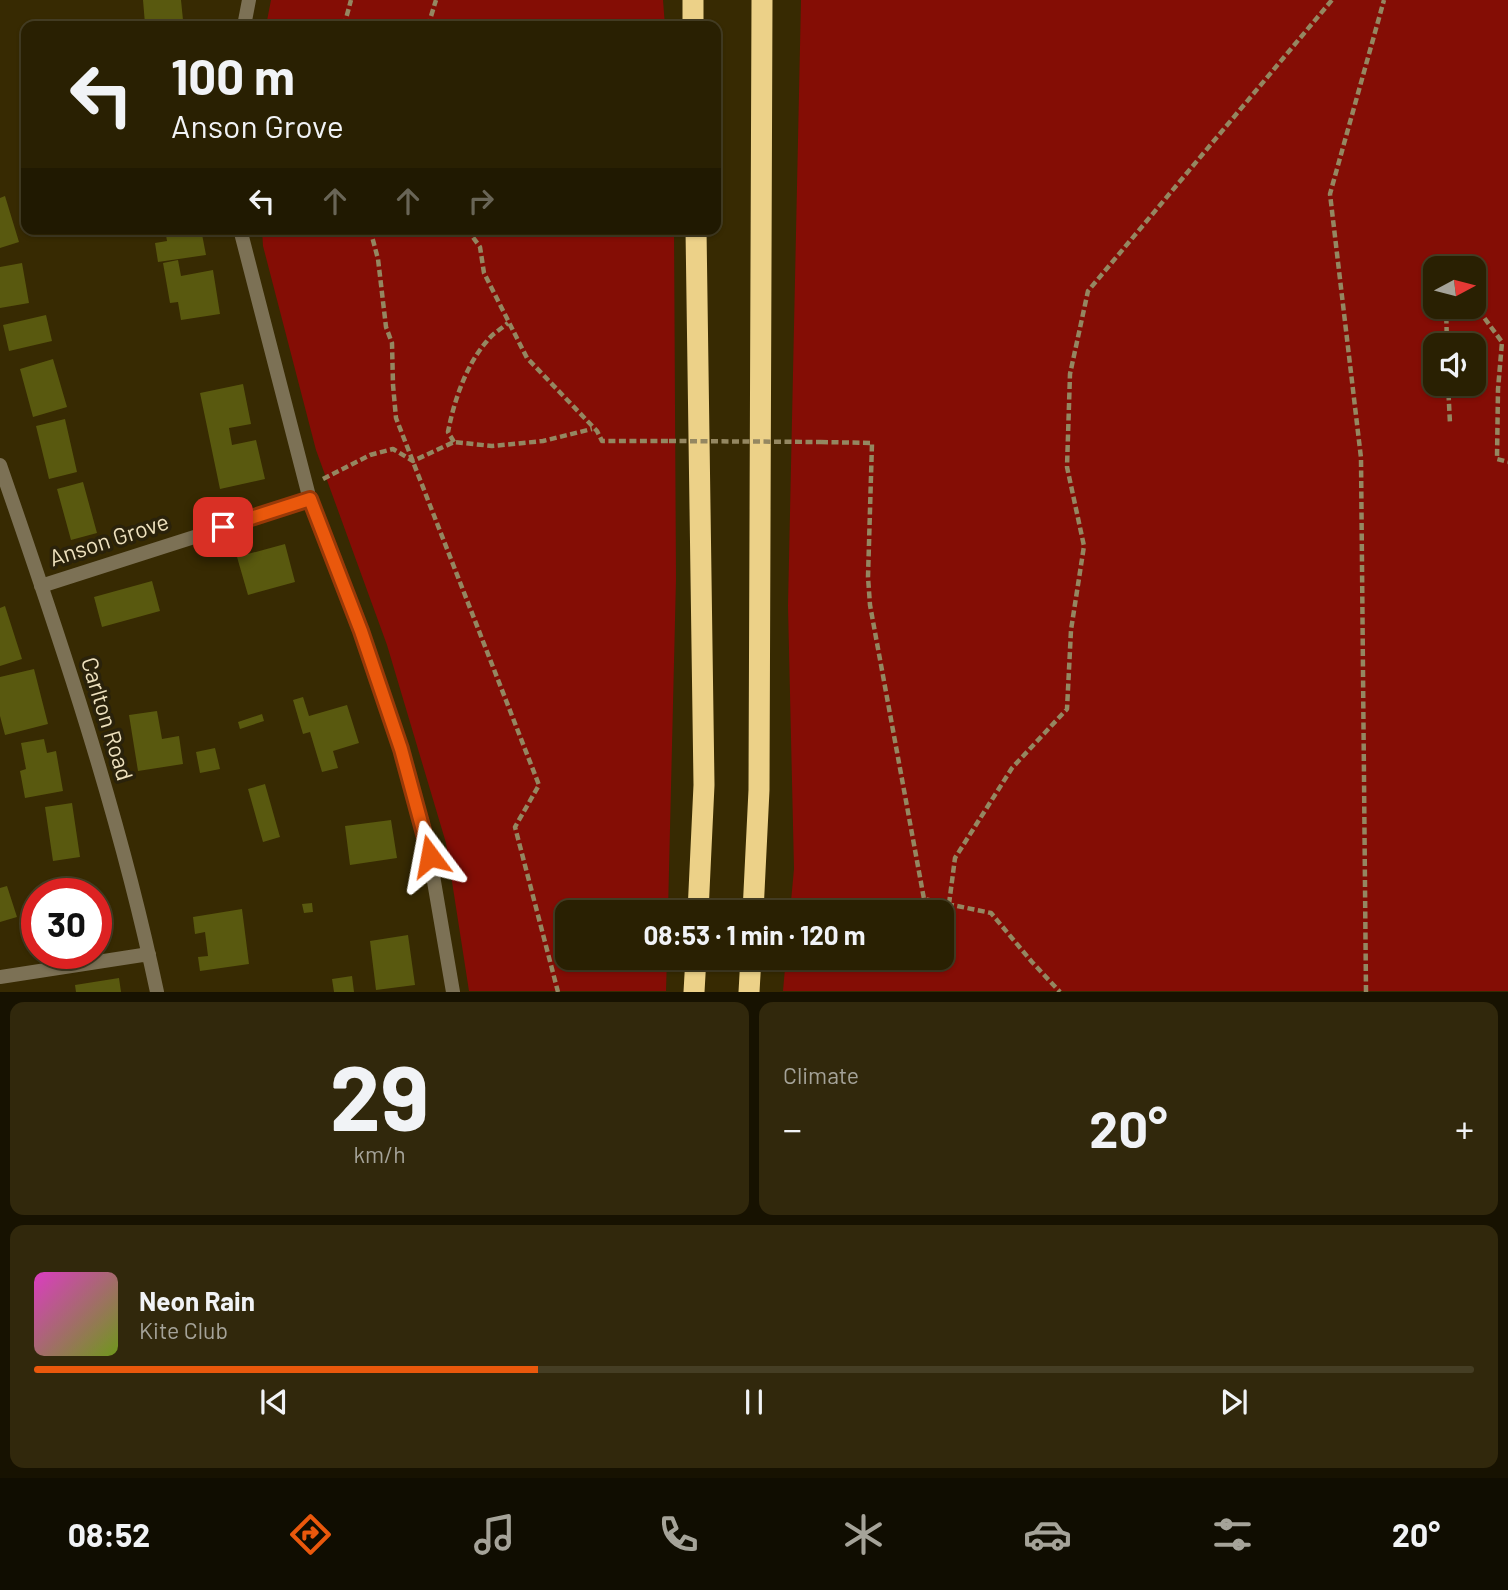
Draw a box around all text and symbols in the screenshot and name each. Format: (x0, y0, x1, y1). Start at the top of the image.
text: 100 m (171, 46, 295, 105)
icon: left (56, 49, 147, 140)
text: Anson Grove (171, 106, 344, 144)
icon: left (243, 182, 281, 220)
icon: ahead (316, 182, 354, 220)
icon: ahead (389, 182, 427, 220)
icon: right (462, 182, 500, 220)
north arrow (1423, 256, 1486, 318)
map controls (1423, 256, 1486, 396)
button: sound (1423, 333, 1486, 396)
pin (193, 497, 253, 557)
street label: Anson Grove (45, 507, 172, 572)
icon: arrive (204, 508, 242, 546)
street label: Carlton Road (76, 654, 140, 784)
position arrow (393, 819, 467, 893)
speed limit sign: 30 (21, 878, 112, 969)
text: 08:53 · 1 min · 120 m (644, 919, 865, 950)
text: 29 (330, 1040, 429, 1149)
text: Climate (783, 1061, 859, 1089)
text: 20° (1089, 1096, 1168, 1158)
text: − (783, 1105, 802, 1151)
text: + (1455, 1105, 1474, 1151)
text: km/h (353, 1140, 406, 1168)
text: Neon Rain (139, 1285, 255, 1316)
text: Kite Club (139, 1316, 228, 1344)
icon: previous (255, 1383, 293, 1421)
icon: pause (735, 1383, 773, 1421)
icon: next (1215, 1383, 1253, 1421)
icon: directions (286, 1510, 335, 1559)
icon: music (470, 1510, 519, 1559)
icon: phone (654, 1510, 703, 1559)
icon: climate (839, 1510, 888, 1559)
icon: car (1023, 1510, 1072, 1559)
icon: filters (1208, 1510, 1257, 1559)
text: 08:52 (68, 1515, 150, 1553)
text: 20° (1392, 1515, 1440, 1553)

